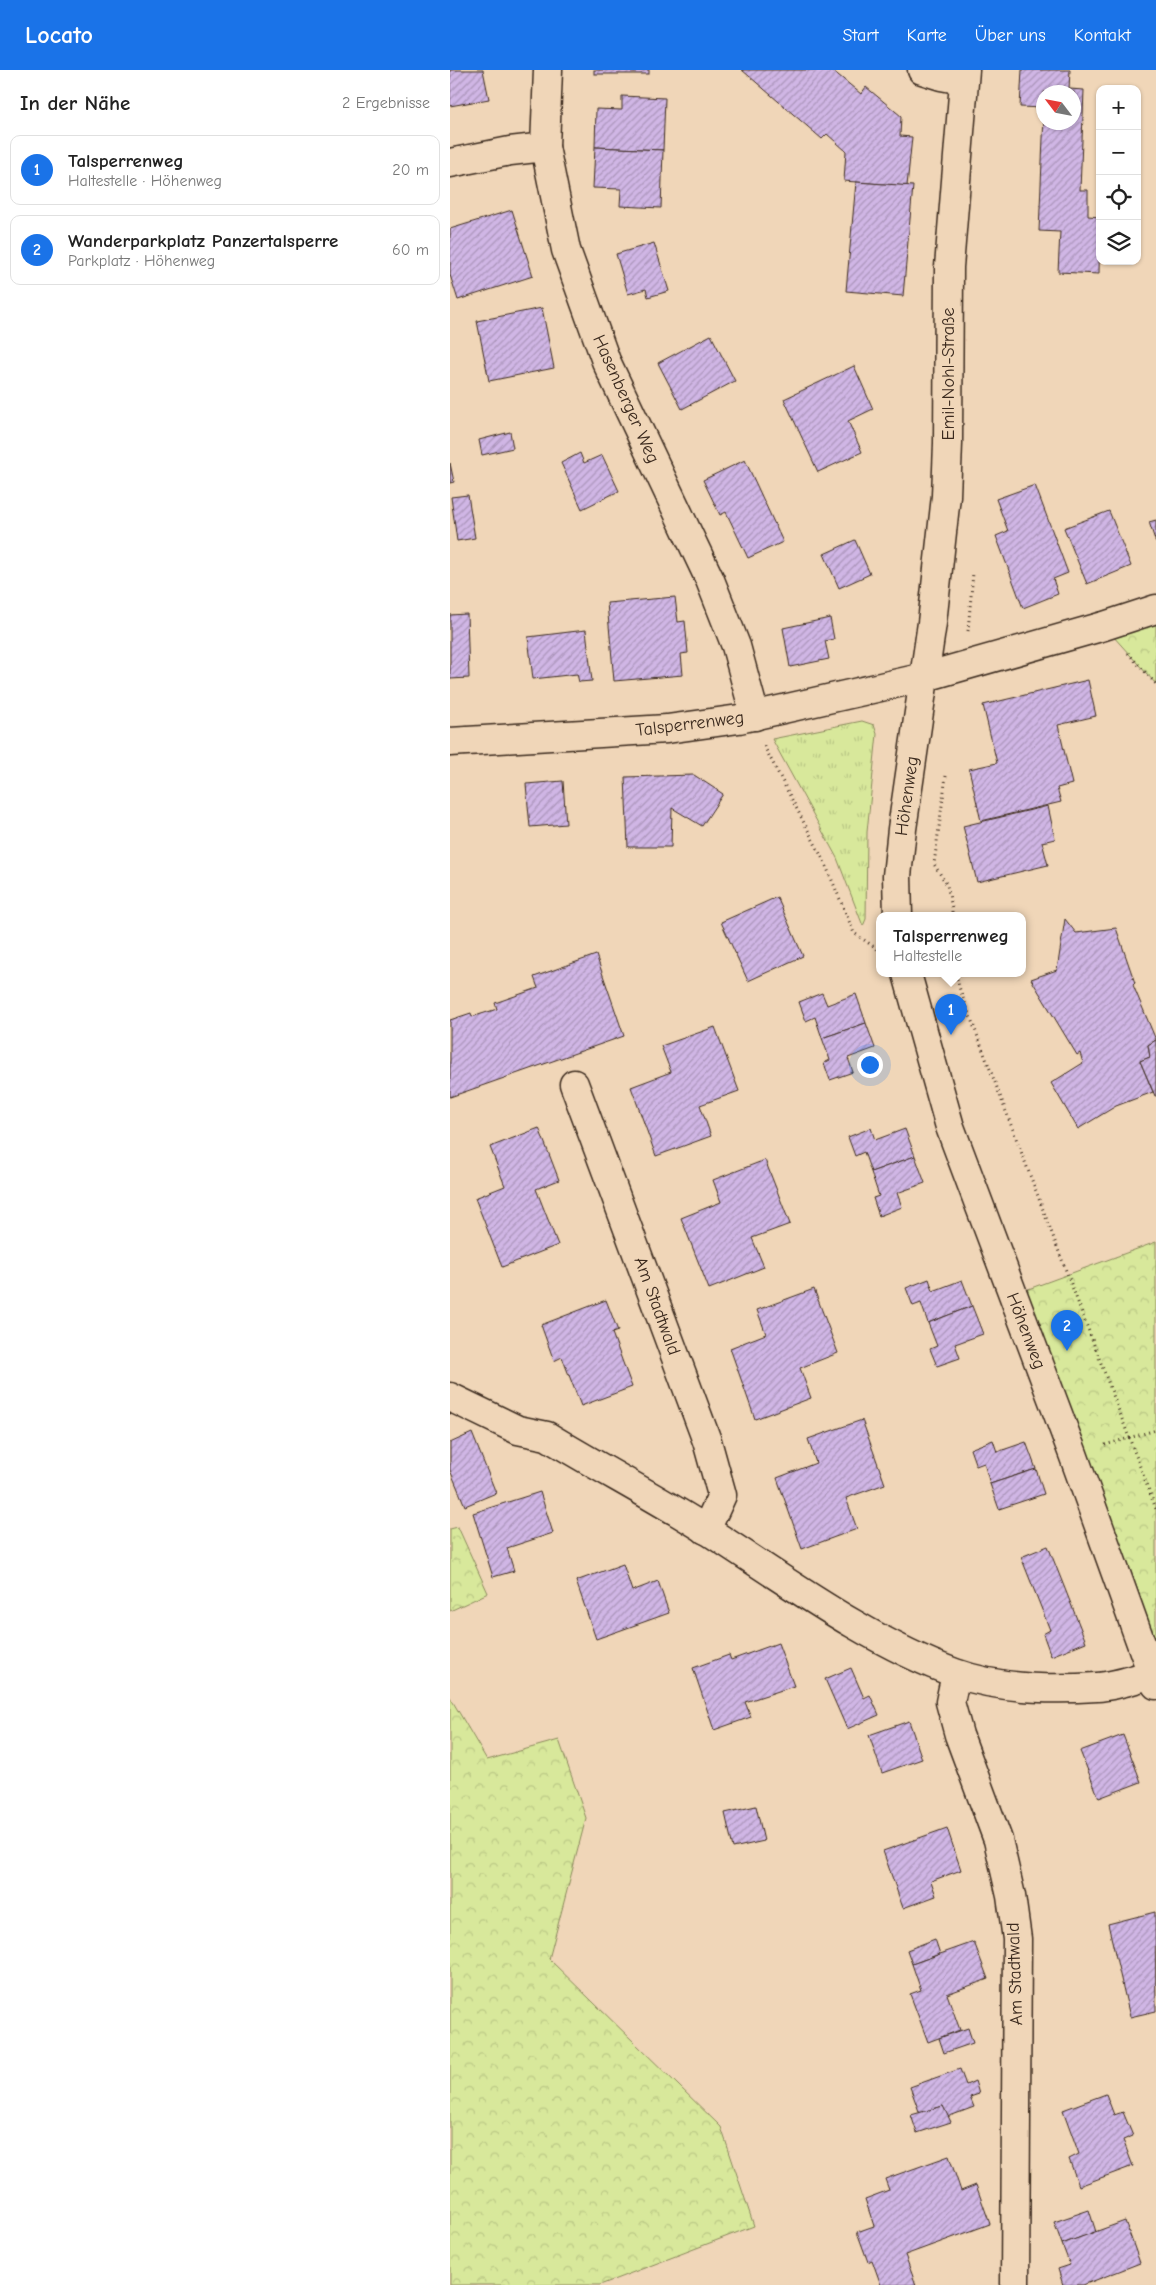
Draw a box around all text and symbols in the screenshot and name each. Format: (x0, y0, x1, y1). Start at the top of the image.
text: Locato (25, 21, 93, 49)
text: Start (842, 25, 879, 46)
text: Karte (907, 25, 947, 46)
text: Über uns (975, 25, 1046, 46)
text: Kontakt (1074, 25, 1131, 46)
north arrow (1036, 85, 1081, 130)
map controls (1096, 85, 1141, 265)
button: + (1096, 85, 1141, 130)
text: In der Nähe (20, 91, 130, 115)
text: 2 Ergebnisse (342, 94, 430, 112)
button: − (1096, 130, 1141, 175)
text: Talsperrenweg (68, 150, 184, 172)
text: 1 (34, 161, 40, 179)
text: 20 m (392, 161, 429, 179)
text: Haltestelle · Höhenweg (68, 172, 222, 190)
button: locate (1096, 175, 1141, 220)
button: layers (1096, 220, 1141, 265)
text: Wanderparkplatz Panzertalsperre (68, 230, 338, 252)
text: 2 (33, 241, 41, 259)
text: 60 m (392, 241, 429, 259)
text: Parkplatz · Höhenweg (68, 252, 215, 270)
street label: Emil-Nohl-Straße (938, 308, 959, 440)
street label: Hasenberger Weg (588, 331, 664, 467)
street label: Talsperrenweg (635, 707, 745, 741)
street label: Höhenweg (891, 755, 923, 837)
popup (876, 912, 1026, 977)
text: Talsperrenweg (893, 925, 1009, 947)
text: Haltestelle (893, 947, 962, 965)
pin: 1 (935, 994, 967, 1035)
your location (857, 1052, 883, 1078)
street label: Am Stadtwald (630, 1254, 684, 1358)
street label: Höhenweg (1002, 1290, 1050, 1372)
pin: 2 (1051, 1310, 1083, 1351)
street label: Am Stadtwald (1003, 1922, 1027, 2026)

